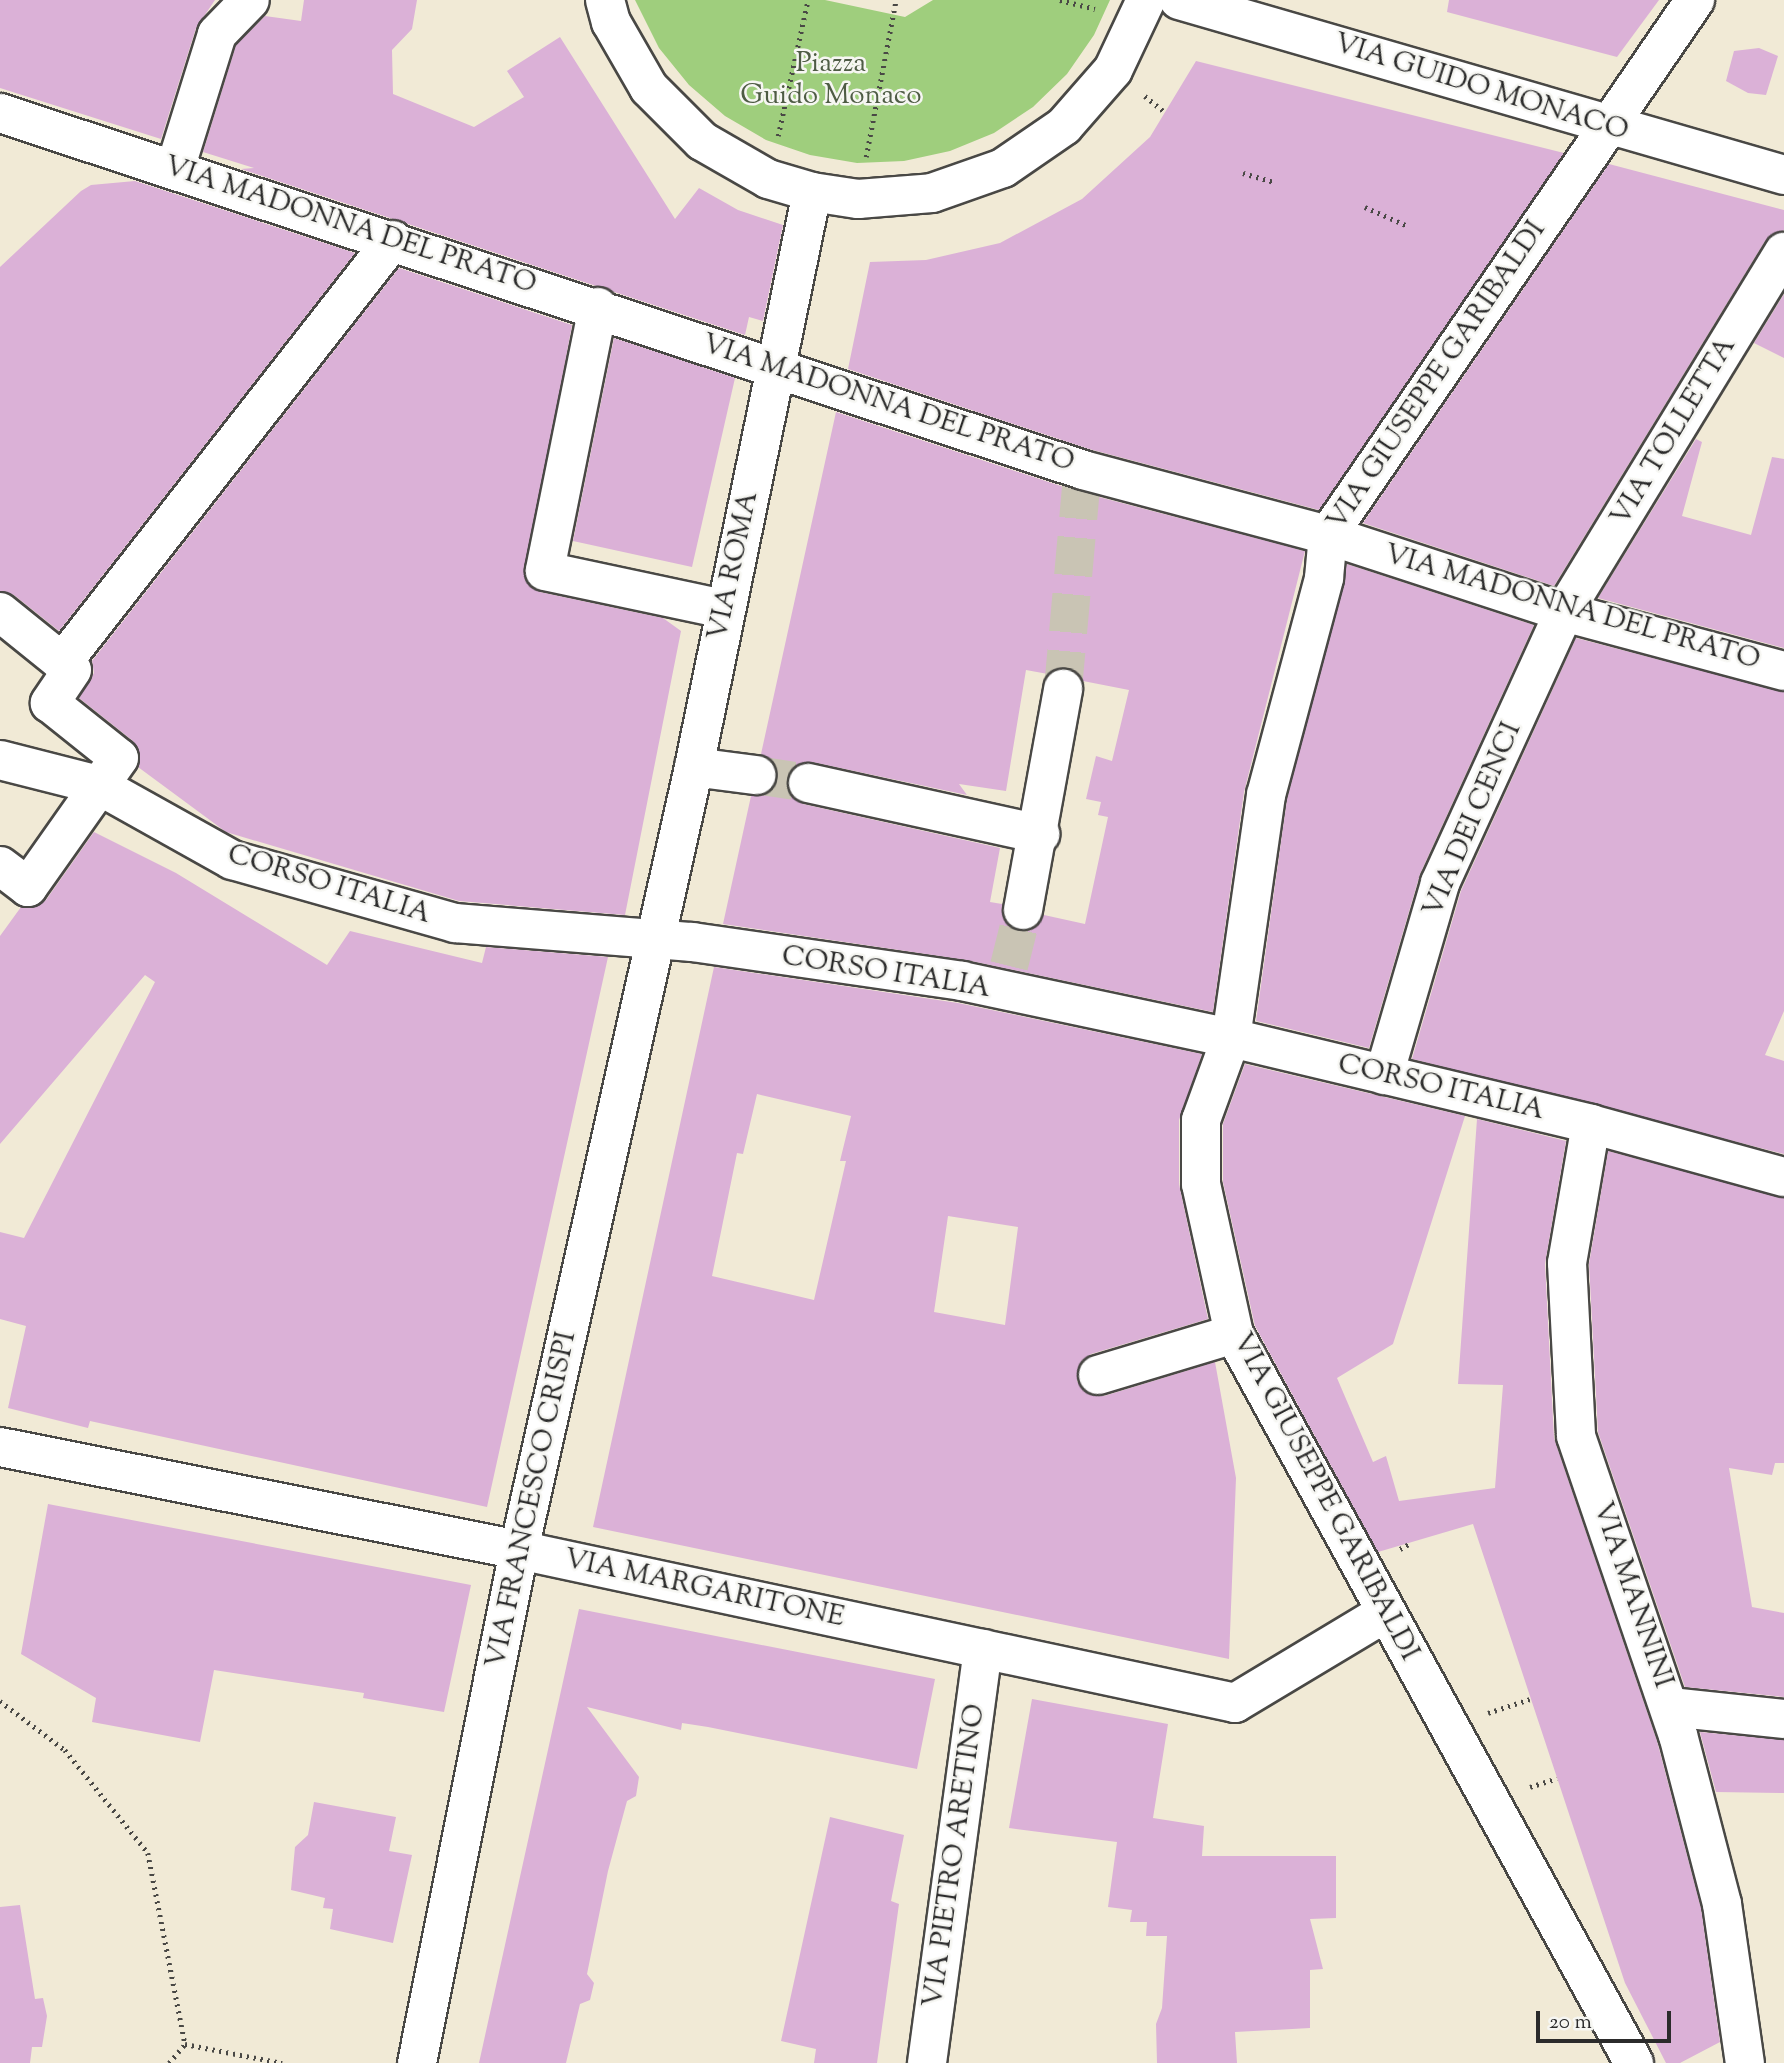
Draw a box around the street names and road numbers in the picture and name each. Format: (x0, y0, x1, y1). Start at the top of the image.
street label: VIA GUIDO MONACO (1330, 27, 1632, 149)
street label: VIA MADONNA DEL PRATO (160, 150, 540, 302)
street label: VIA GIUSEPPE GARIBALDI (1321, 215, 1553, 537)
street label: VIA MADONNA DEL PRATO (698, 328, 1078, 480)
street label: VIA TOLLETTA (1604, 331, 1744, 533)
street label: VIA ROMA (702, 488, 766, 644)
street label: VIA MADONNA DEL PRATO (1380, 538, 1764, 678)
street label: VIA DEI CENCI (1417, 718, 1529, 922)
street label: CORSO ITALIA (223, 838, 435, 932)
street label: CORSO ITALIA (779, 940, 993, 1006)
street label: CORSO ITALIA (1335, 1048, 1547, 1128)
street label: VIA GIUSEPPE GARIBALDI (1224, 1327, 1426, 1667)
street label: VIA FRANCESCO CRISPI (480, 1329, 584, 1671)
street label: VIA MANNINI (1584, 1498, 1680, 1692)
street label: VIA MARGARITONE (561, 1543, 847, 1635)
street label: VIA PIETRO ARETINO (917, 1702, 993, 2010)

